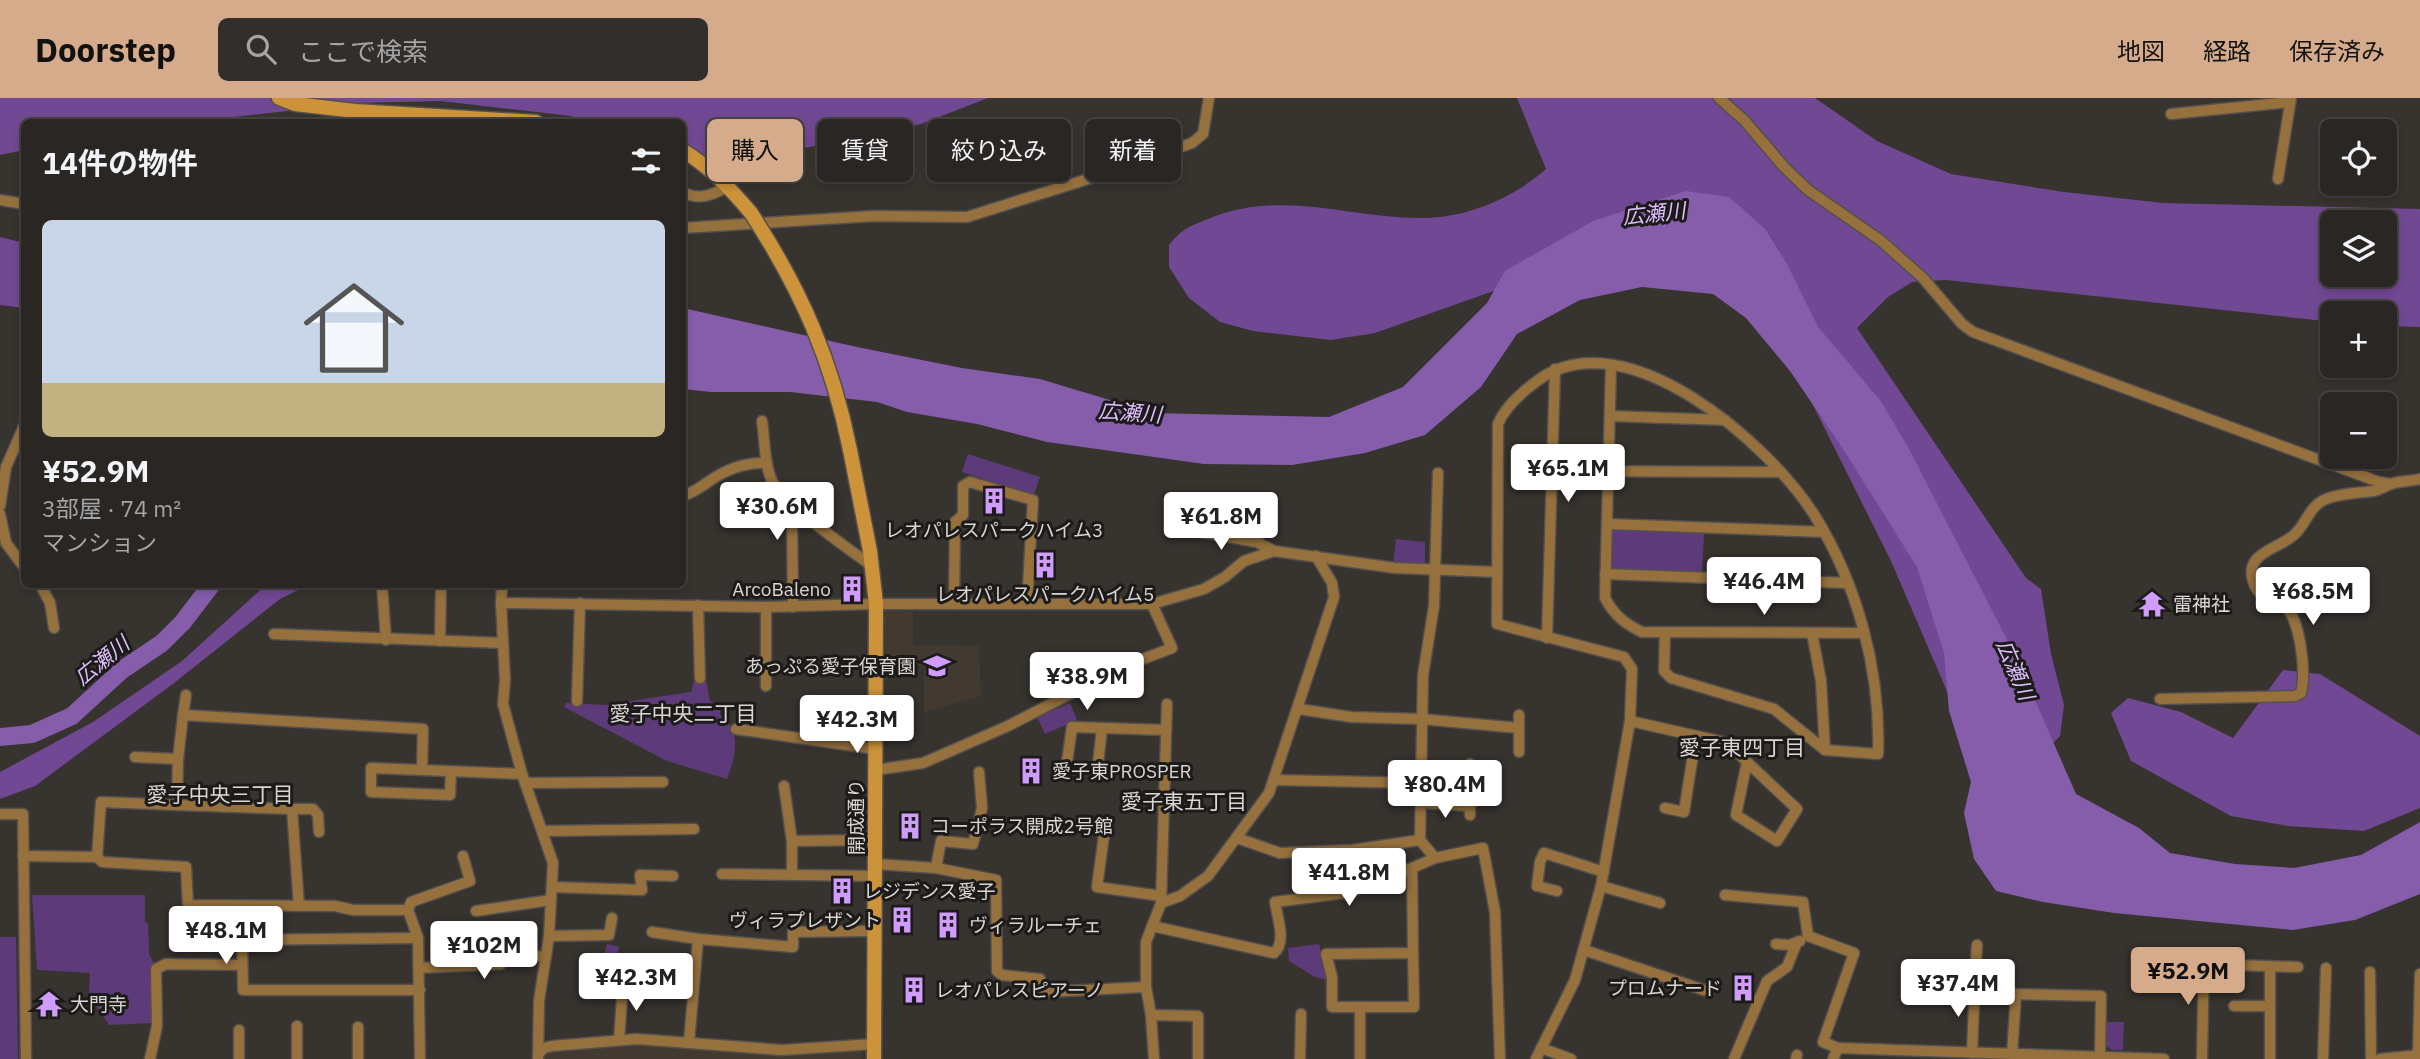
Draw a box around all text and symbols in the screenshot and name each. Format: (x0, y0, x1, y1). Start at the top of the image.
search box (218, 18, 708, 81)
text: Doorstep (35, 28, 176, 71)
icon: search (242, 30, 280, 68)
text: ここで検索 (298, 34, 428, 68)
text: 地図 (2117, 35, 2165, 67)
text: 経路 (2203, 35, 2251, 67)
text: 保存済み (2289, 35, 2385, 67)
chip: 購入 (707, 119, 803, 182)
chip: 賃貸 (817, 119, 913, 182)
chip: 絞り込み (927, 119, 1071, 182)
chip: 新着 (1085, 119, 1181, 182)
map controls (2320, 119, 2397, 469)
button: locate (2320, 119, 2397, 196)
icon: filters (627, 142, 665, 180)
text: 14件の物件 (42, 143, 198, 182)
water label: 広瀬川 (1621, 196, 1689, 230)
button: layers (2320, 210, 2397, 287)
icon: home (291, 265, 417, 391)
button: + (2320, 301, 2397, 378)
button: − (2320, 392, 2397, 469)
water label: 広瀬川 (1098, 396, 1164, 428)
pin: ¥65.1M (1511, 444, 1625, 504)
text: ¥52.9M (42, 451, 149, 490)
text: ¥65.1M (1527, 452, 1609, 482)
pin: ¥30.6M (720, 482, 834, 542)
building icon: レオパレスパークハイム3 (979, 486, 1009, 516)
text: ¥30.6M (736, 490, 818, 520)
pin: ¥61.8M (1164, 492, 1278, 552)
text: 3部屋 · 74 m² (42, 493, 181, 523)
text: ¥61.8M (1180, 500, 1262, 530)
place label: レオパレスパークハイム3 (885, 518, 1103, 542)
text: マンション (42, 527, 157, 557)
building icon: レオパレスパークハイム5 (1030, 550, 1060, 580)
pin: ¥46.4M (1707, 558, 1821, 617)
text: ¥46.4M (1723, 565, 1805, 595)
pin: ¥68.5M (2256, 568, 2370, 627)
building icon: ArcoBaleno (837, 574, 867, 604)
text: ¥68.5M (2272, 575, 2354, 605)
place label: ArcoBaleno (732, 577, 831, 601)
place label: レオパレスパークハイム5 (936, 582, 1154, 606)
temple icon: 雷神社 (2137, 589, 2167, 619)
place label: 雷神社 (2173, 592, 2230, 616)
water label: 広瀬川 (68, 628, 136, 691)
water label: 広瀬川 (1991, 635, 2042, 706)
school or university icon: あっぷる愛子保育園 (922, 651, 952, 681)
pin: ¥38.9M (1030, 652, 1144, 712)
place label: あっぷる愛子保育園 (745, 654, 916, 678)
text: ¥38.9M (1046, 660, 1128, 690)
pin: ¥42.3M (800, 696, 914, 755)
district label: 愛子中央二丁目 (610, 699, 757, 727)
text: ¥42.3M (816, 703, 898, 733)
district label: 愛子東四丁目 (1679, 733, 1805, 761)
building icon: 愛子東PROSPER (1016, 756, 1046, 786)
place label: 愛子東PROSPER (1052, 759, 1192, 783)
pin: ¥80.4M (1388, 760, 1502, 820)
text: ¥80.4M (1404, 768, 1486, 798)
street label: 開成通り (844, 779, 868, 855)
district label: 愛子中央三丁目 (147, 780, 294, 808)
district label: 愛子東五丁目 (1121, 787, 1247, 815)
building icon: コーポラス開成2号館 (895, 811, 925, 841)
place label: コーポラス開成2号館 (931, 814, 1113, 838)
pin: ¥41.8M (1292, 848, 1406, 908)
text: ¥41.8M (1308, 856, 1390, 886)
building icon: レジデンス愛子 (827, 876, 857, 906)
place label: レジデンス愛子 (863, 879, 996, 903)
building icon: ヴィラプレザント (887, 905, 917, 935)
pin: ¥48.1M (169, 906, 283, 966)
place label: ヴィラプレザント (729, 908, 881, 932)
building icon: ヴィラルーチェ (933, 910, 963, 940)
place label: ヴィラルーチェ (969, 913, 1102, 937)
text: ¥48.1M (185, 914, 267, 944)
pin: ¥102M (435, 922, 533, 981)
text: ¥102M (446, 929, 522, 959)
pin: ¥52.9M (2131, 948, 2245, 1007)
pin: ¥42.3M (579, 954, 693, 1013)
text: ¥52.9M (2147, 955, 2229, 985)
pin: ¥37.4M (1901, 960, 2015, 1019)
text: ¥42.3M (595, 961, 677, 991)
text: ¥37.4M (1917, 967, 1999, 997)
building icon: プロムナード (1728, 973, 1758, 1003)
building icon: レオパレスピアーノ (899, 975, 929, 1005)
place label: プロムナード (1608, 976, 1722, 1000)
place label: レオパレスピアーノ (935, 978, 1104, 1002)
temple icon: 大門寺 (34, 989, 64, 1019)
place label: 大門寺 (70, 992, 127, 1016)

